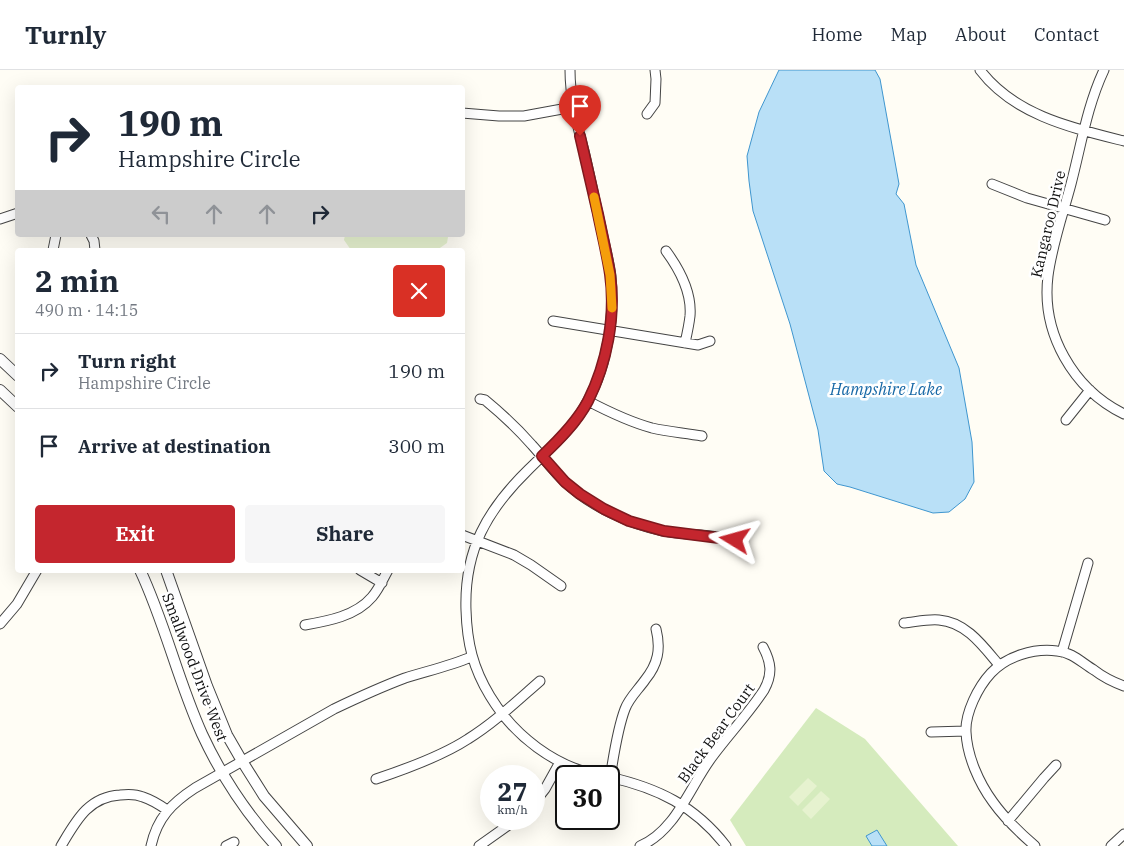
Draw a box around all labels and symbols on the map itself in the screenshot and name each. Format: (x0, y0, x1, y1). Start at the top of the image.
pin (559, 85, 601, 136)
street label: Kangaroo Drive (1026, 169, 1070, 279)
water label: Hampshire Lake (829, 379, 942, 399)
position arrow (708, 513, 760, 565)
street label: Smallwood Drive West (158, 590, 232, 744)
street label: Black Bear Court (673, 679, 759, 787)
speed limit sign: 30 (555, 765, 620, 830)

